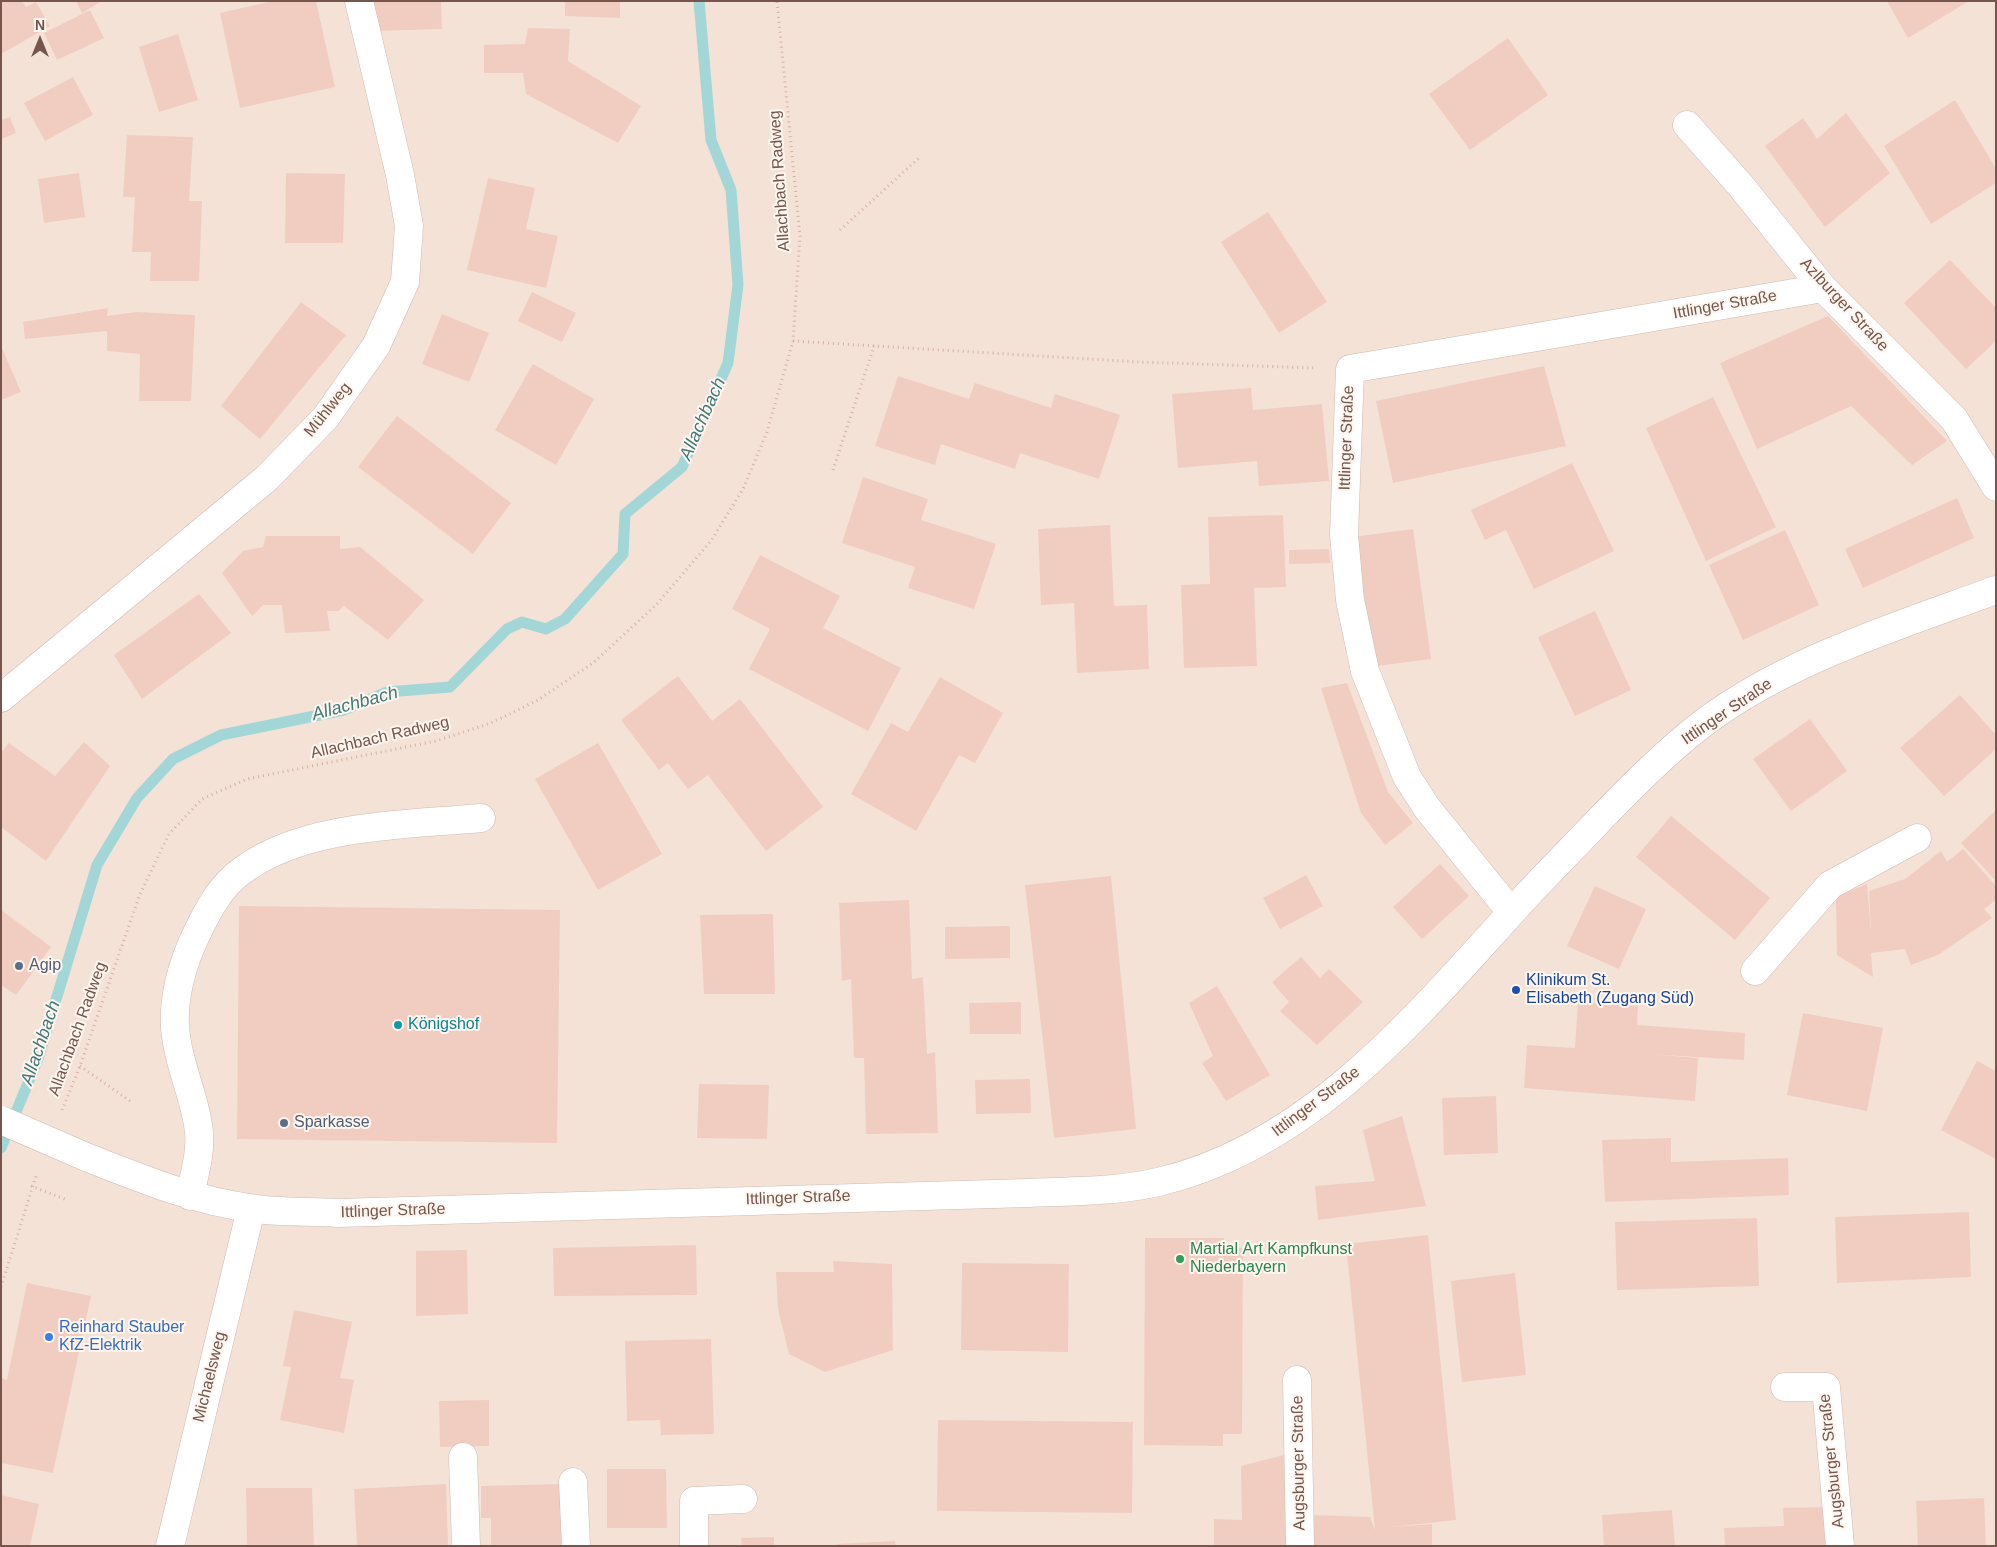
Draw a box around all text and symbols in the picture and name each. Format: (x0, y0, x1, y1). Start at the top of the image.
north arrow (15, 15, 65, 65)
text: N (35, 17, 45, 33)
street label: Allachbach Radweg (765, 110, 795, 252)
street label: Azlburger Straße (1796, 254, 1892, 356)
street label: Ittlinger Straße (1672, 286, 1778, 324)
water label: Allachbach (675, 374, 731, 464)
street label: Mühlweg (300, 379, 356, 441)
street label: Ittlinger Straße (1336, 385, 1358, 491)
street label: Ittlinger Straße (1678, 675, 1776, 749)
water label: Allachbach (310, 682, 400, 726)
street label: Allachbach Radweg (309, 713, 451, 763)
place label: Agip (29, 956, 61, 976)
street label: Allachbach Radweg (45, 959, 111, 1099)
marker: Agip (13, 960, 25, 972)
place label: Klinikum St. Elisabeth (Zugang Süd) (1526, 971, 1694, 1009)
marker: Klinikum St. Elisabeth (Zugang Süd) (1510, 984, 1522, 996)
water label: Allachbach (16, 998, 66, 1088)
place label: Königshof (408, 1015, 479, 1035)
marker: Königshof (392, 1019, 404, 1031)
street label: Ittlinger Straße (1268, 1063, 1364, 1141)
place label: Sparkasse (294, 1113, 370, 1133)
marker: Sparkasse (278, 1117, 290, 1129)
street label: Ittlinger Straße (745, 1187, 851, 1209)
street label: Ittlinger Straße (340, 1200, 446, 1222)
place label: Martial Art Kampfkunst Niederbayern (1190, 1240, 1352, 1278)
marker: Martial Art Kampfkunst Niederbayern (1174, 1253, 1186, 1265)
place label: Reinhard Stauber KfZ-Elektrik (59, 1318, 184, 1356)
street label: Michaelsweg (189, 1330, 231, 1424)
marker: Reinhard Stauber KfZ-Elektrik (43, 1331, 55, 1343)
street label: Augsburger Straße (1815, 1393, 1849, 1529)
street label: Augsburger Straße (1288, 1395, 1310, 1531)

